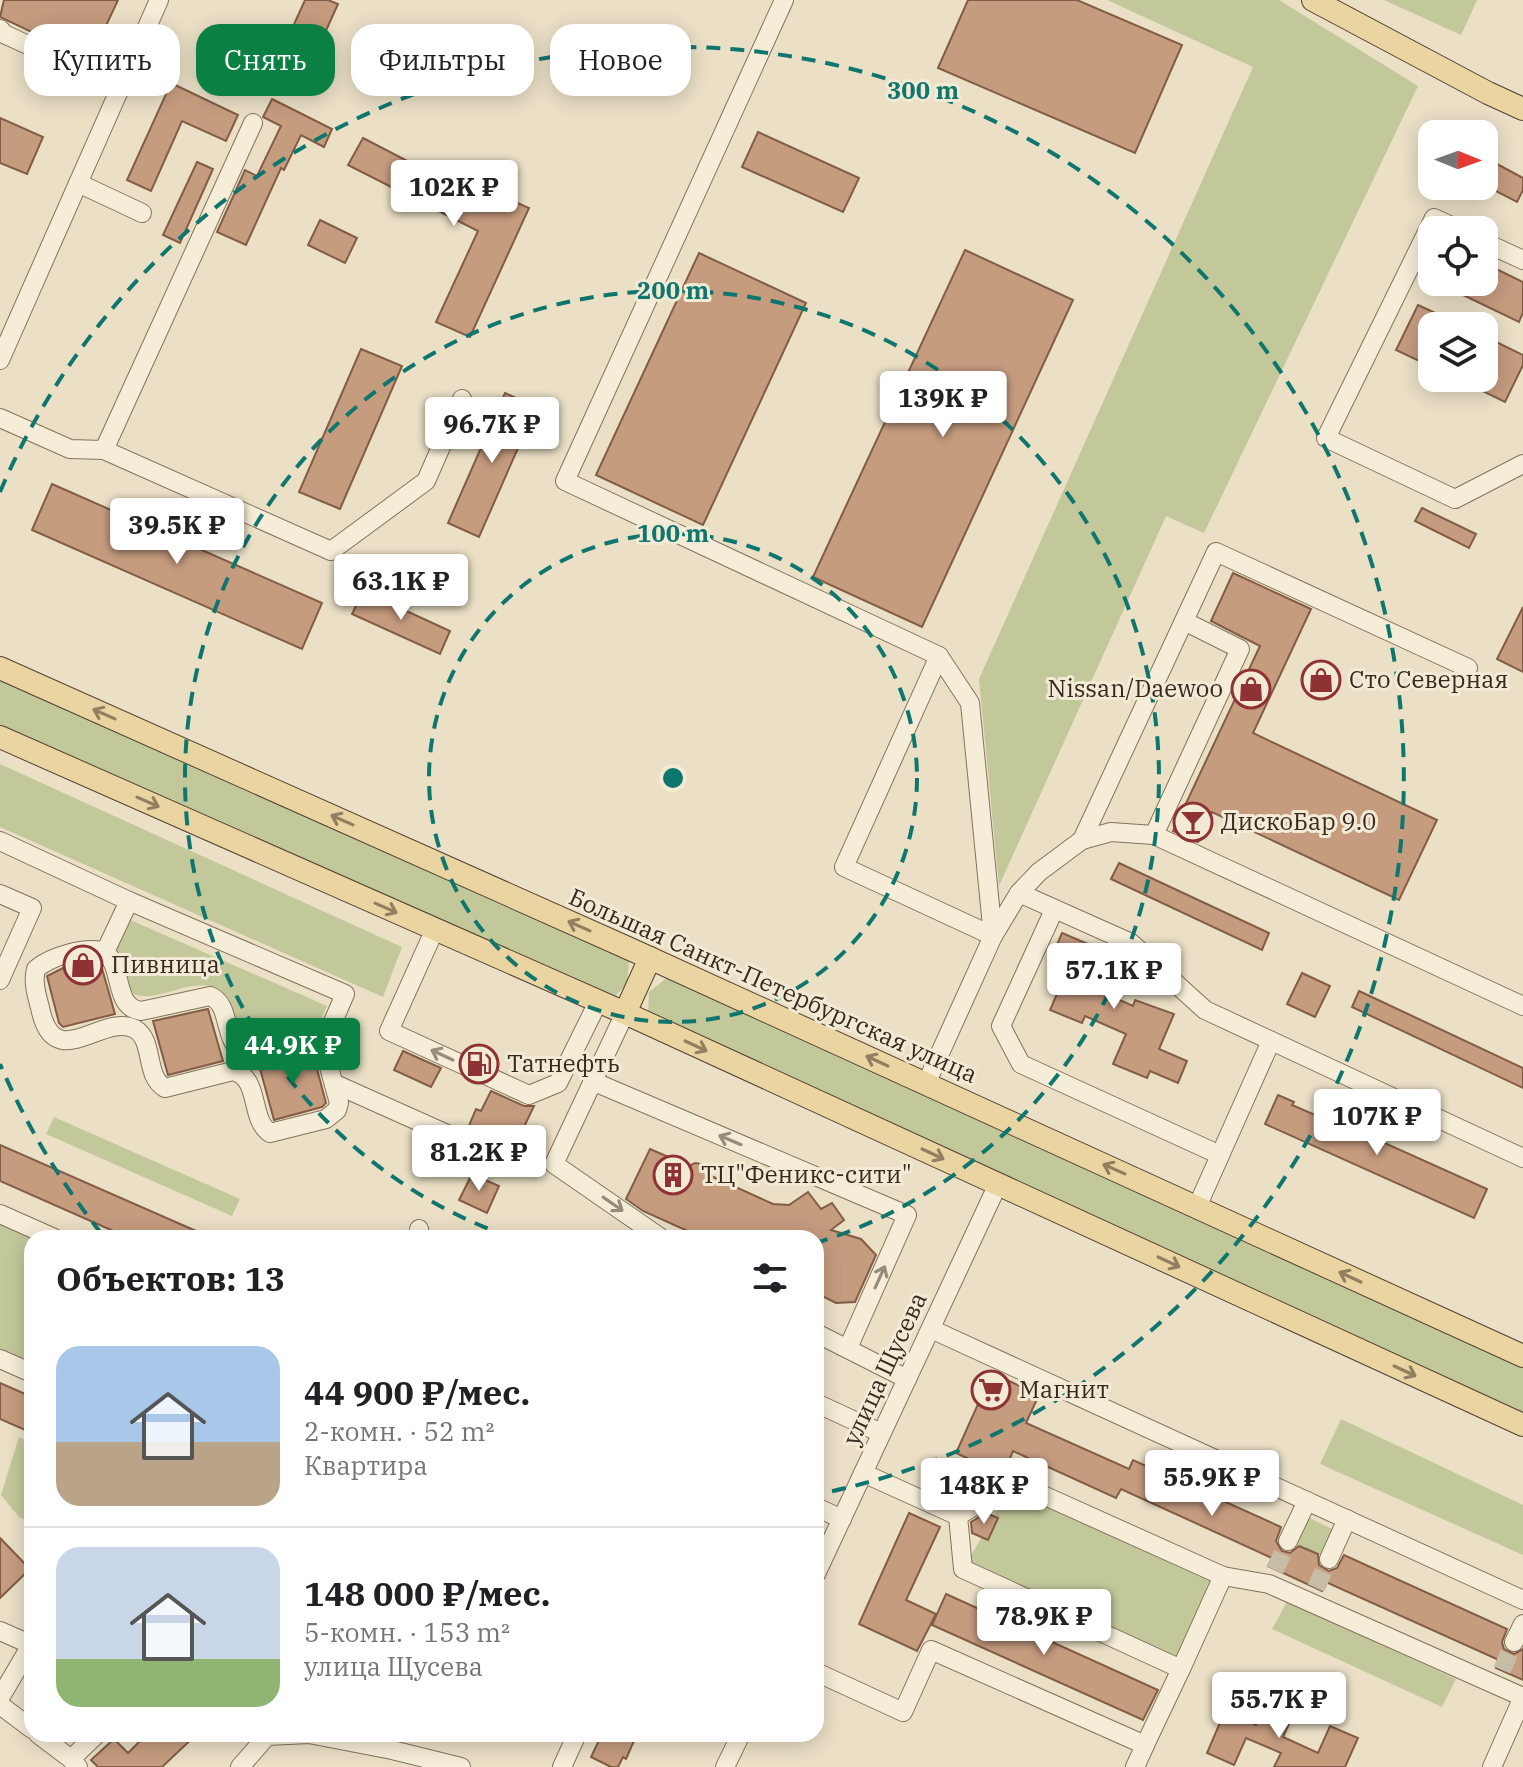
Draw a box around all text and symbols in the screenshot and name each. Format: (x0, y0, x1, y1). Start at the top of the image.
chip: Купить (24, 24, 180, 96)
chip: Снять (196, 24, 335, 96)
chip: Фильтры (351, 24, 534, 96)
chip: Новое (550, 24, 691, 96)
text: 300 m (887, 74, 959, 106)
north arrow (1418, 120, 1498, 200)
map controls (1418, 120, 1498, 392)
pin: 102K ₽ (389, 160, 519, 228)
text: 102K ₽ (409, 169, 499, 203)
button: locate (1418, 216, 1498, 296)
text: 200 m (637, 274, 709, 306)
button: layers (1418, 312, 1498, 392)
pin: 139K ₽ (878, 371, 1008, 439)
text: 139K ₽ (898, 380, 988, 414)
pin: 96.7K ₽ (418, 397, 566, 465)
text: 96.7K ₽ (443, 406, 541, 440)
pin: 39.5K ₽ (103, 498, 251, 566)
text: 39.5K ₽ (128, 507, 226, 541)
text: 100 m (637, 517, 709, 549)
pin: 63.1K ₽ (327, 554, 475, 622)
text: 63.1K ₽ (352, 563, 450, 597)
shop icon: Сто Северная (1300, 659, 1342, 701)
place label: Сто Северная (1349, 663, 1508, 695)
shop icon: Nissan/Daewoo (1230, 668, 1272, 710)
place label: Nissan/Daewoo (1048, 672, 1223, 704)
one-way arrow (93, 706, 117, 721)
centre of rings (659, 764, 687, 792)
one-way arrow (136, 796, 160, 811)
bar icon: ДискоБар 9.0 (1172, 801, 1214, 843)
place label: ДискоБар 9.0 (1221, 805, 1377, 837)
one-way arrow (330, 812, 354, 827)
street label: Большая Санкт-Петербургская улица (564, 880, 983, 1090)
one-way arrow (373, 901, 398, 916)
one-way arrow (567, 918, 591, 933)
pin: 57.1K ₽ (1040, 943, 1188, 1011)
shop icon: Пивница (62, 944, 104, 986)
place label: Пивница (111, 948, 220, 980)
text: 57.1K ₽ (1065, 952, 1163, 986)
pin: 44.9K ₽ (219, 1018, 367, 1086)
text: 44.9K ₽ (244, 1027, 342, 1061)
one-way arrow (684, 1039, 708, 1054)
fuel station icon: Татнефть (458, 1043, 500, 1085)
one-way arrow (430, 1047, 455, 1062)
place label: Татнефть (507, 1047, 620, 1079)
one-way arrow (865, 1053, 889, 1068)
pin: 107K ₽ (1312, 1089, 1442, 1157)
text: 107K ₽ (1332, 1098, 1422, 1132)
pin: 81.2K ₽ (405, 1125, 553, 1193)
one-way arrow (718, 1132, 743, 1147)
text: 81.2K ₽ (430, 1134, 528, 1168)
one-way arrow (920, 1147, 944, 1162)
building icon: ТЦ"Феникс-сити" (652, 1154, 694, 1196)
place label: ТЦ"Феникс-сити" (701, 1158, 912, 1190)
one-way arrow (1102, 1161, 1126, 1176)
one-way arrow (601, 1196, 623, 1212)
one-way arrow (1157, 1255, 1181, 1270)
text: Объектов: 13 (56, 1256, 285, 1300)
icon: filters (748, 1256, 792, 1300)
one-way arrow (873, 1265, 888, 1289)
one-way arrow (1338, 1269, 1362, 1284)
street label: улица Щусева (835, 1287, 934, 1450)
one-way arrow (1393, 1364, 1417, 1379)
supermarket icon: Магнит (970, 1369, 1012, 1411)
text: 44 900 ₽/мес. (304, 1370, 530, 1414)
place label: Магнит (1019, 1373, 1109, 1405)
icon: home (120, 1378, 216, 1474)
text: 2-комн. · 52 m² (304, 1414, 495, 1448)
text: Квартира (304, 1448, 428, 1482)
pin: 55.9K ₽ (1138, 1450, 1286, 1518)
pin: 148K ₽ (919, 1458, 1049, 1526)
text: 55.9K ₽ (1163, 1459, 1261, 1493)
text: 148K ₽ (939, 1467, 1029, 1501)
text: 148 000 ₽/мес. (304, 1571, 550, 1615)
icon: home (120, 1579, 216, 1675)
pin: 78.9K ₽ (970, 1589, 1118, 1657)
text: 78.9K ₽ (995, 1598, 1093, 1632)
text: 5-комн. · 153 m² (304, 1615, 510, 1649)
text: улица Щусева (304, 1649, 483, 1683)
pin: 55.7K ₽ (1205, 1672, 1353, 1740)
text: 55.7K ₽ (1230, 1681, 1328, 1715)

